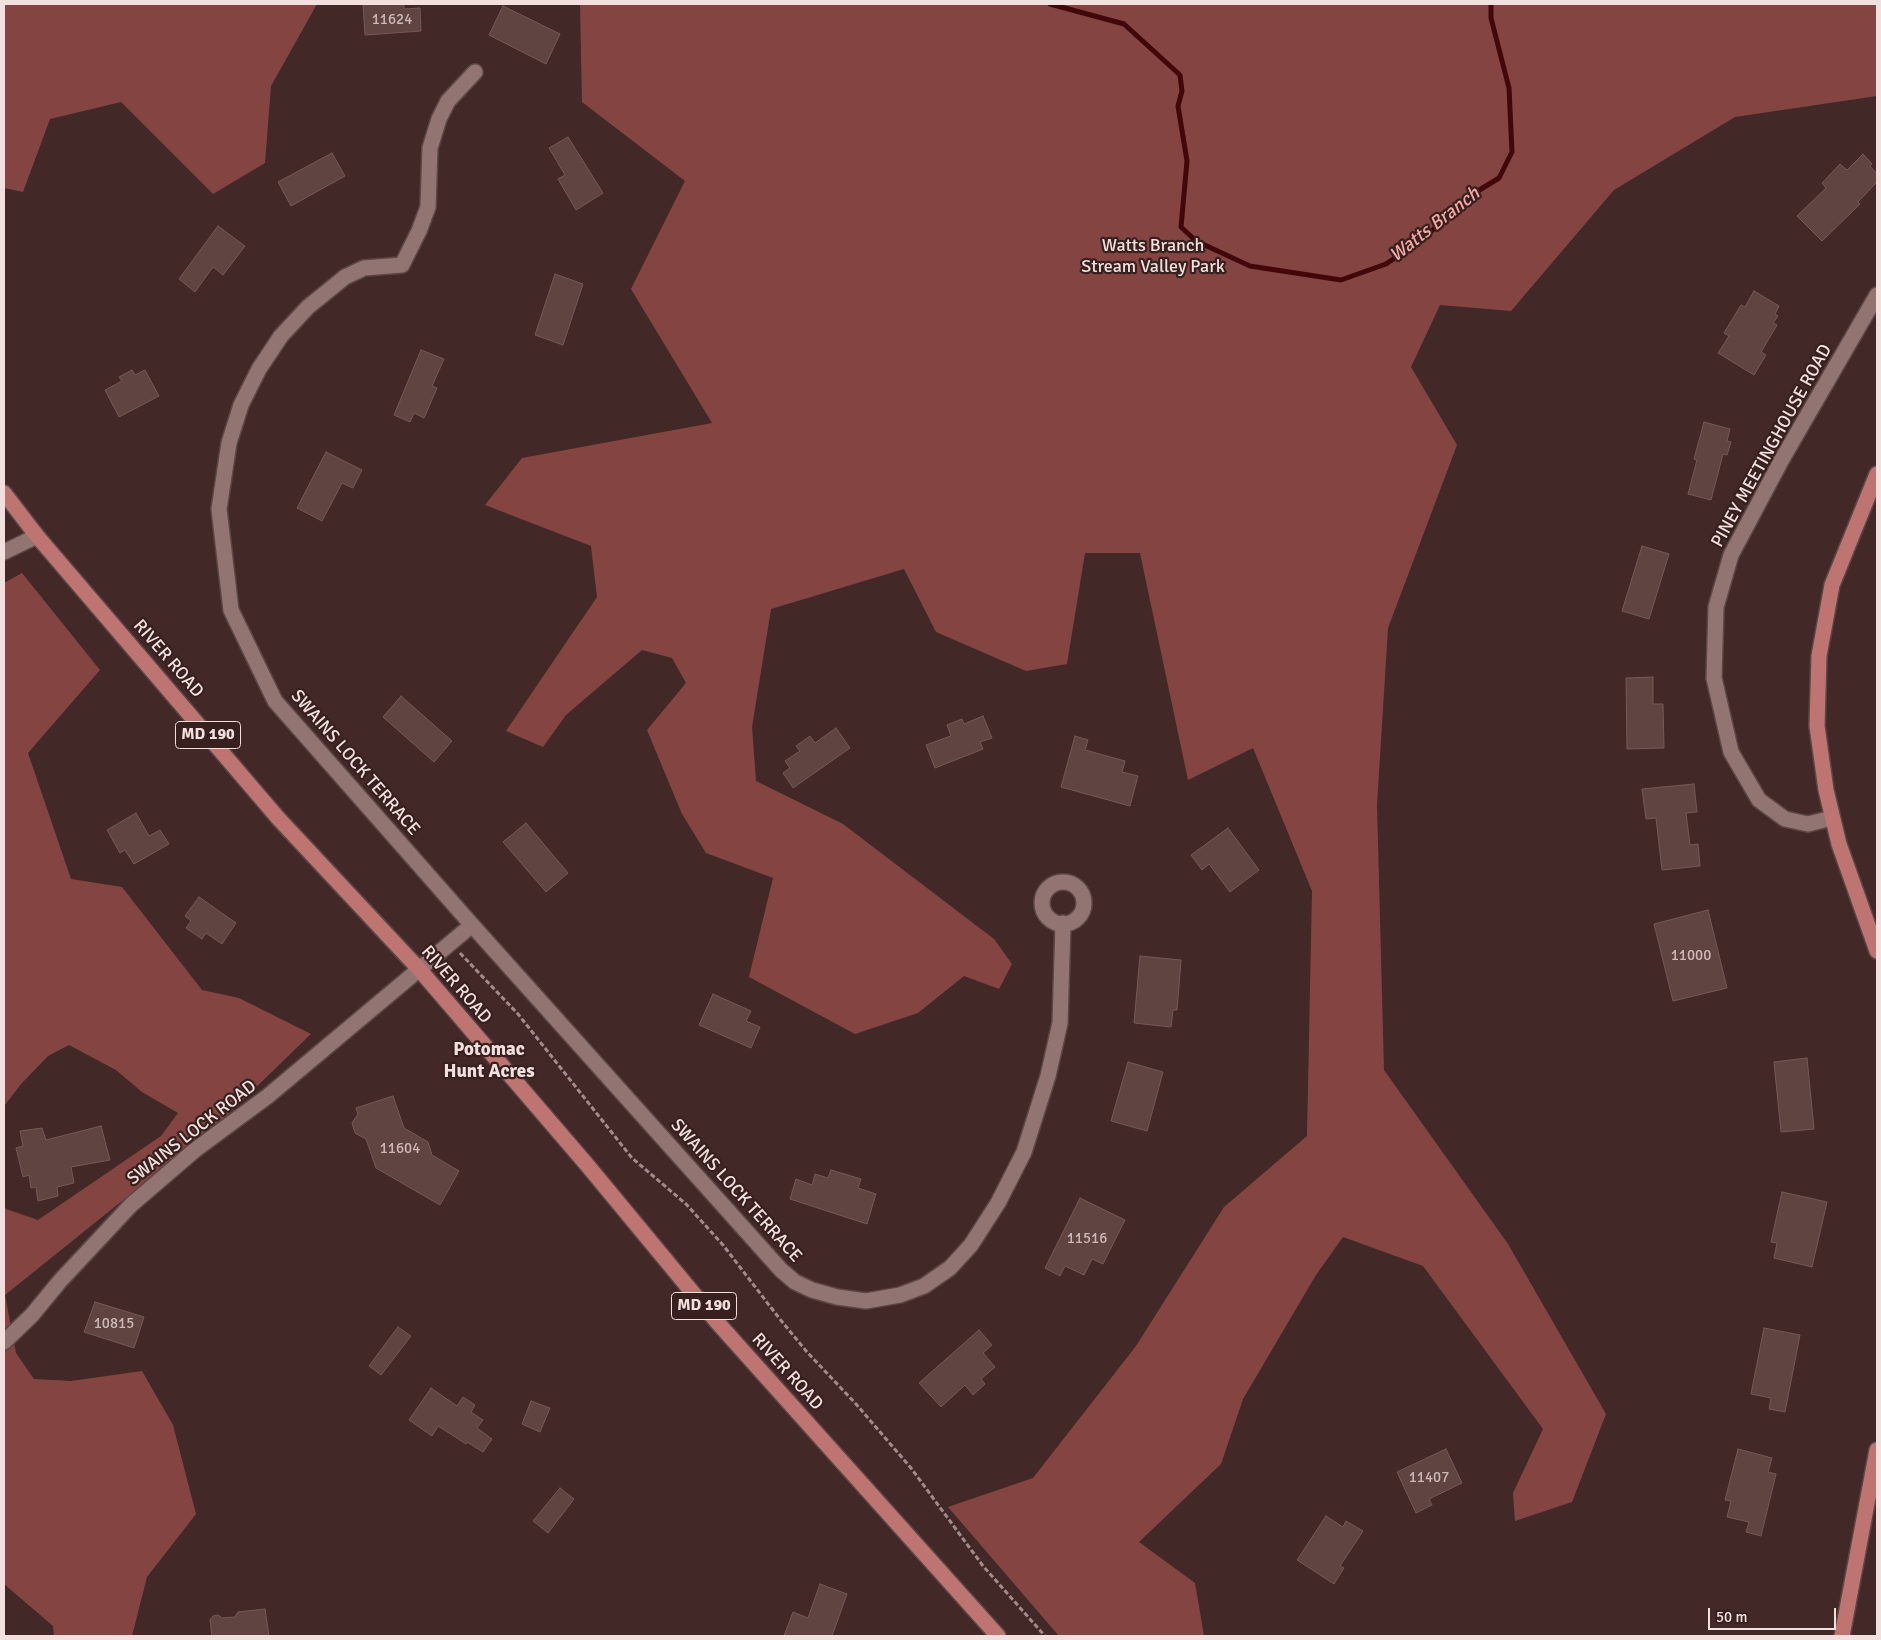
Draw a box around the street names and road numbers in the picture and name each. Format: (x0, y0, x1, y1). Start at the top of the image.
street label: PINEY MEETINGHOUSE ROAD (1707, 341, 1837, 551)
street label: RIVER ROAD (128, 616, 208, 702)
street label: SWAINS LOCK TERRACE (286, 686, 424, 840)
road number: MD 190 (176, 722, 240, 748)
street label: RIVER ROAD (416, 942, 496, 1028)
street label: SWAINS LOCK ROAD (123, 1076, 261, 1190)
street label: SWAINS LOCK TERRACE (666, 1115, 806, 1267)
road number: MD 190 (672, 1292, 736, 1320)
street label: RIVER ROAD (747, 1329, 827, 1415)

